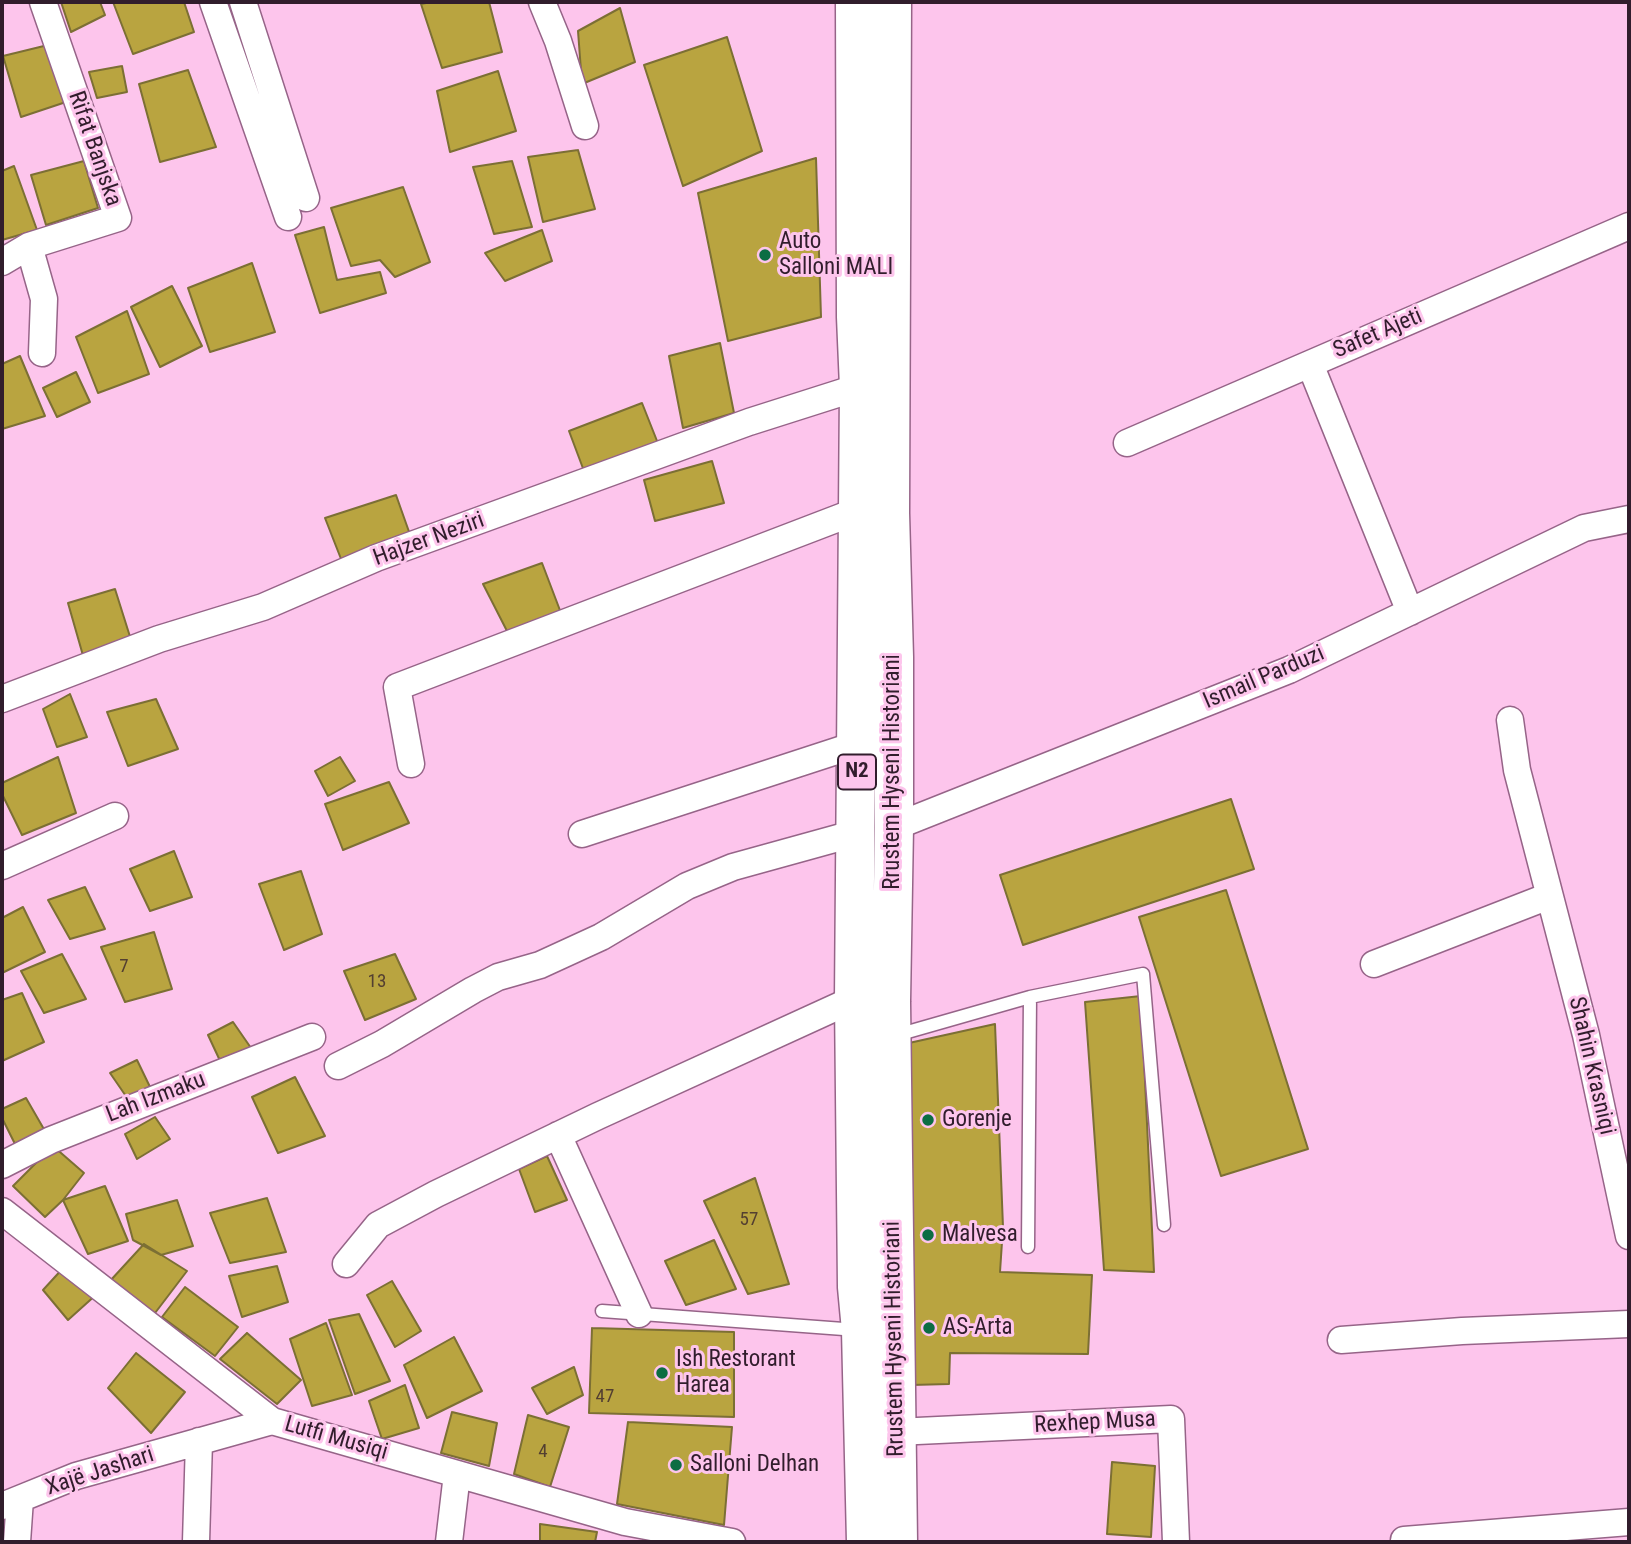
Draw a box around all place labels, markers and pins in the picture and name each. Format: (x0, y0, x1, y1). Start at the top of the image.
place label: Auto Salloni MALI (779, 228, 893, 282)
marker: Auto Salloni MALI (757, 247, 773, 263)
place label: Gorenje (942, 1106, 1012, 1134)
marker: Gorenje (920, 1112, 936, 1128)
place label: Malvesa (942, 1221, 1018, 1249)
marker: Malvesa (920, 1227, 936, 1243)
place label: AS-Arta (943, 1314, 1013, 1342)
marker: AS-Arta (921, 1320, 937, 1336)
place label: Ish Restorant Harea (676, 1346, 796, 1400)
marker: Ish Restorant Harea (654, 1365, 670, 1381)
place label: Salloni Delhan (690, 1451, 819, 1479)
marker: Salloni Delhan (668, 1457, 684, 1473)

